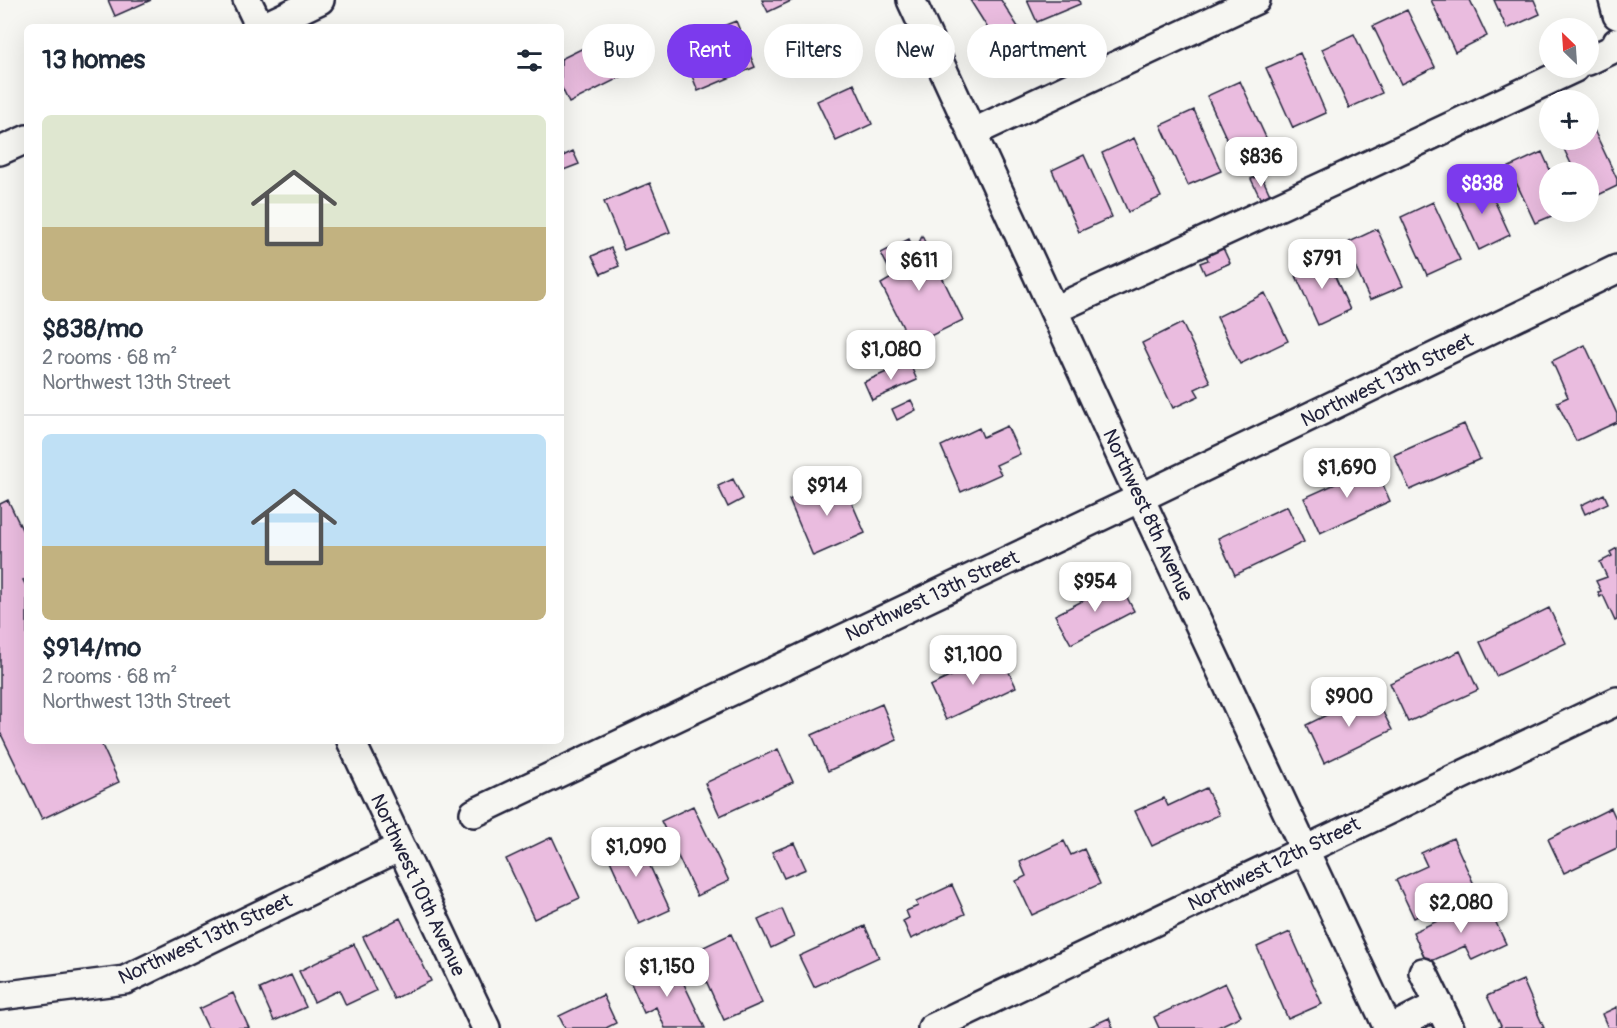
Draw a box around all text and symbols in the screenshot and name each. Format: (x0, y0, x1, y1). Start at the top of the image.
north arrow (1539, 18, 1599, 78)
map controls (1539, 18, 1599, 222)
chip: Buy (582, 24, 655, 78)
chip: Rent (667, 24, 752, 78)
chip: Filters (764, 24, 863, 78)
chip: New (875, 24, 955, 78)
chip: Apartment (967, 24, 1107, 78)
text: 13 homes (42, 44, 145, 76)
icon: filters (513, 44, 546, 77)
button: + (1539, 90, 1599, 150)
pin: $836 (1225, 137, 1297, 188)
text: $836 (1239, 144, 1283, 169)
icon: home (240, 154, 348, 262)
button: − (1539, 162, 1599, 222)
pin: $838 (1446, 164, 1518, 215)
text: $838 (1461, 171, 1503, 196)
pin: $791 (1286, 239, 1358, 290)
pin: $611 (883, 241, 955, 292)
text: $791 (1302, 246, 1342, 271)
text: $611 (900, 248, 938, 273)
text: $838/mo (42, 313, 143, 345)
street label: Northwest 13th Street (1297, 327, 1478, 433)
pin: $1,080 (842, 330, 940, 381)
text: $1,080 (860, 337, 922, 362)
text: 2 rooms · 68 m² (42, 345, 177, 370)
text: Northwest 13th Street (42, 370, 231, 395)
street label: Northwest 8th Avenue (1097, 425, 1199, 605)
pin: $1,690 (1298, 448, 1396, 499)
text: $1,690 (1317, 455, 1377, 480)
pin: $914 (791, 466, 863, 517)
icon: home (240, 473, 348, 581)
text: $914 (807, 473, 847, 498)
street label: Northwest 13th Street (841, 544, 1024, 647)
pin: $954 (1059, 562, 1131, 613)
text: $954 (1073, 569, 1117, 594)
text: $914/mo (42, 632, 141, 664)
pin: $1,100 (924, 635, 1022, 686)
text: $1,100 (944, 642, 1002, 667)
text: 2 rooms · 68 m² (42, 664, 177, 689)
pin: $900 (1313, 677, 1385, 728)
text: $900 (1325, 684, 1373, 709)
text: Northwest 13th Street (42, 689, 231, 714)
street label: Northwest 10th Avenue (365, 790, 471, 980)
street label: Northwest 12th Street (1184, 811, 1365, 917)
pin: $1,090 (587, 827, 685, 878)
text: $1,090 (605, 834, 667, 859)
pin: $2,080 (1412, 883, 1510, 934)
street label: Northwest 13th Street (114, 887, 297, 990)
text: $2,080 (1429, 890, 1493, 915)
pin: $1,150 (618, 947, 716, 998)
text: $1,150 (639, 954, 695, 979)

